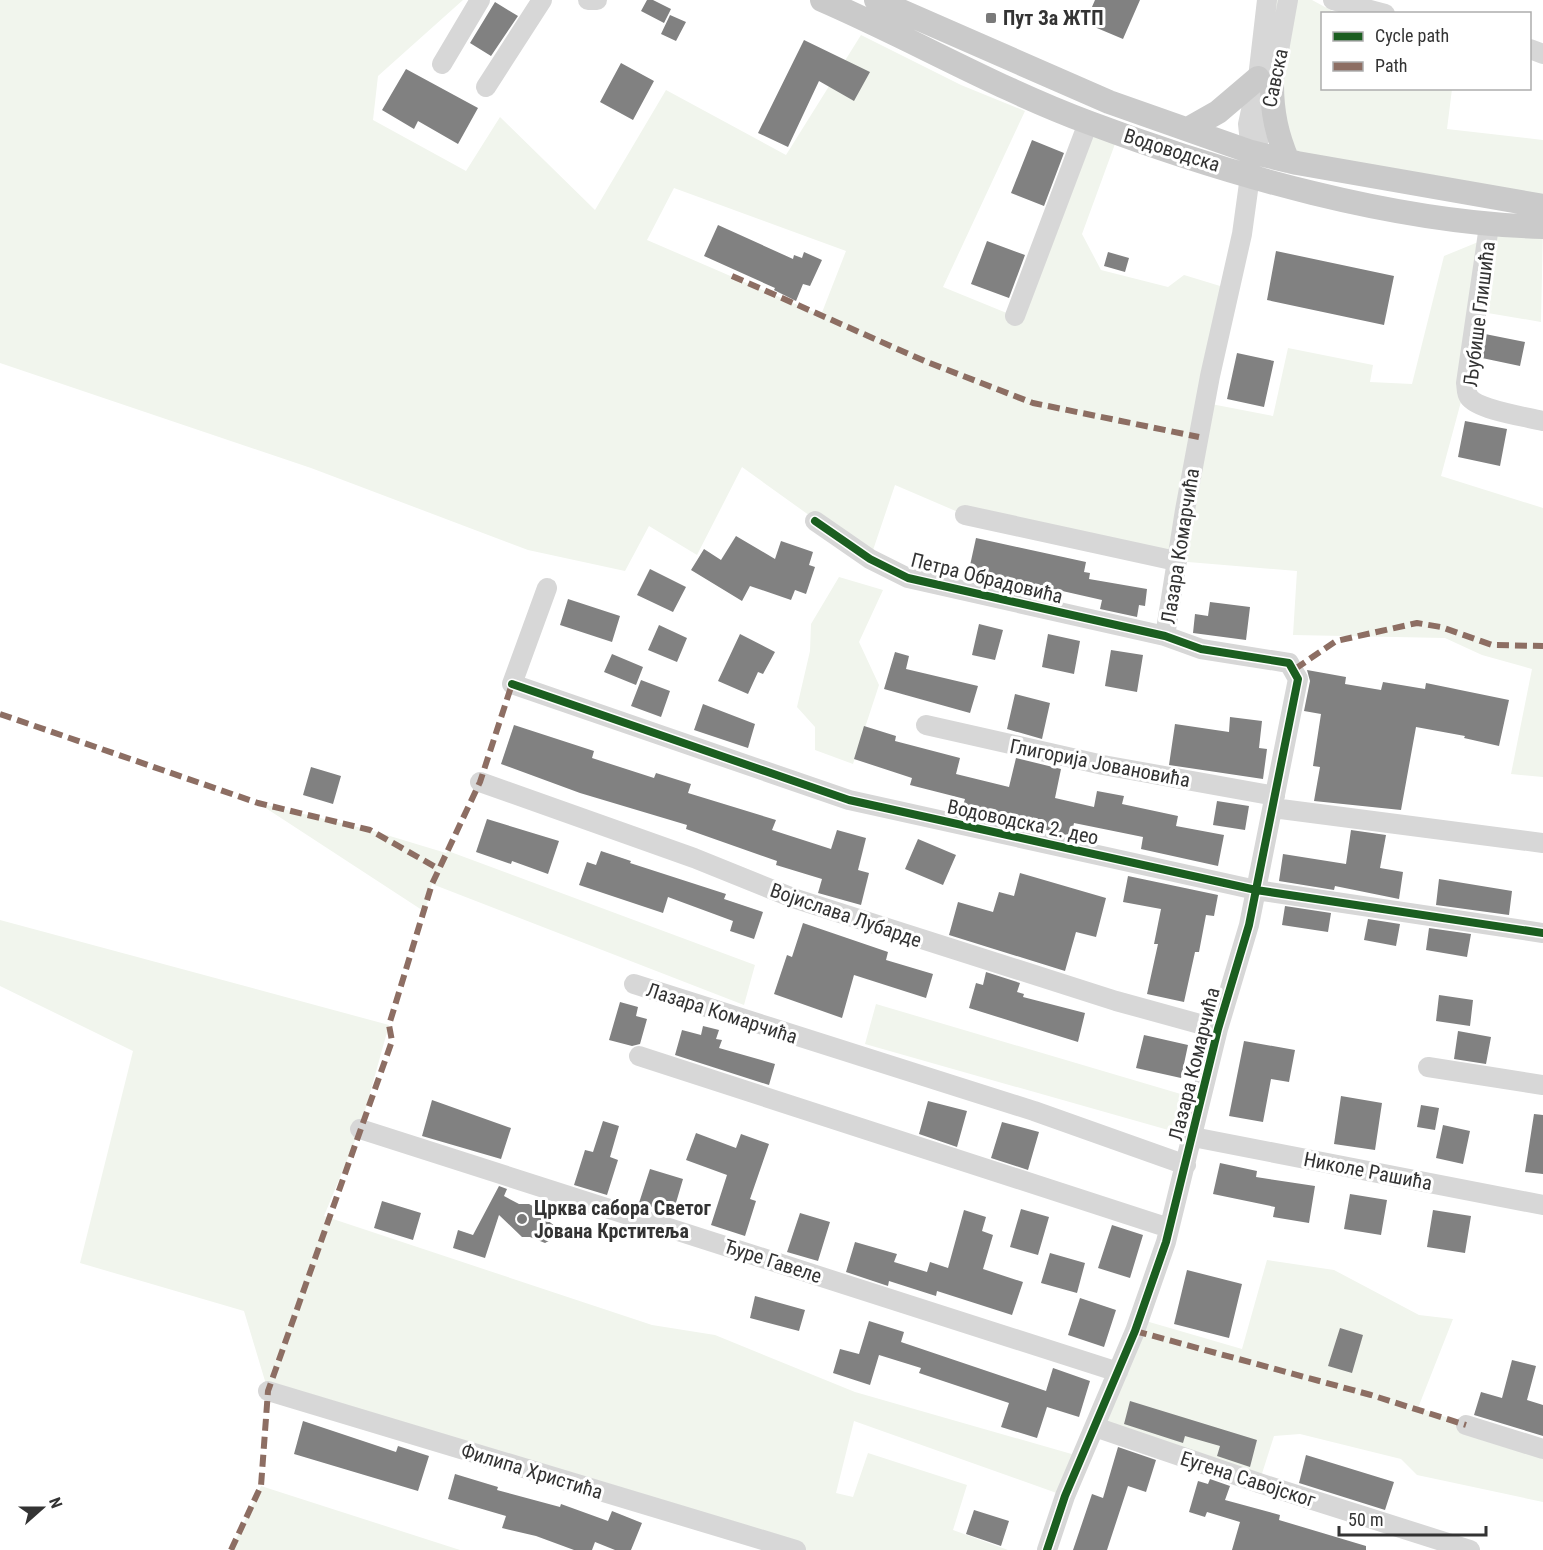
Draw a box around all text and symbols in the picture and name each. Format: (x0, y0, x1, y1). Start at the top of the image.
place label: Пут За ЖТП (1003, 6, 1104, 30)
marker: Пут За ЖТП (984, 11, 998, 25)
legend (1321, 12, 1531, 90)
text: Cycle path (1375, 25, 1449, 46)
street label: Савска (1257, 46, 1293, 110)
text: Path (1375, 55, 1408, 76)
street label: Водоводска (1121, 123, 1223, 177)
street label: Љубише Глишића (1458, 240, 1500, 388)
street label: Лазара Комарчића (1156, 467, 1204, 625)
street label: Петра Обрадовића (909, 548, 1065, 608)
street label: Глигорија Јовановића (1008, 734, 1192, 792)
street label: Водоводска 2. део (945, 794, 1101, 850)
street label: Војислава Лубарде (767, 878, 925, 952)
street label: Лазара Комарчића (644, 977, 800, 1049)
street label: Лазара Комарчића (1163, 985, 1225, 1143)
street label: Николе Рашића (1302, 1147, 1434, 1195)
place label: Црква сабора Светог Јована Крститеља (534, 1196, 711, 1243)
marker: Црква сабора Светог Јована Крститеља (515, 1212, 529, 1226)
street label: Ђуре Гавеле (721, 1234, 825, 1288)
street label: Филипа Христића (458, 1438, 606, 1504)
street label: Еугена Савојског (1177, 1446, 1319, 1512)
north arrow (12, 1478, 72, 1538)
text: N (45, 1495, 66, 1511)
scale bar (1339, 1499, 1486, 1537)
text: 50 m (1348, 1509, 1383, 1530)

